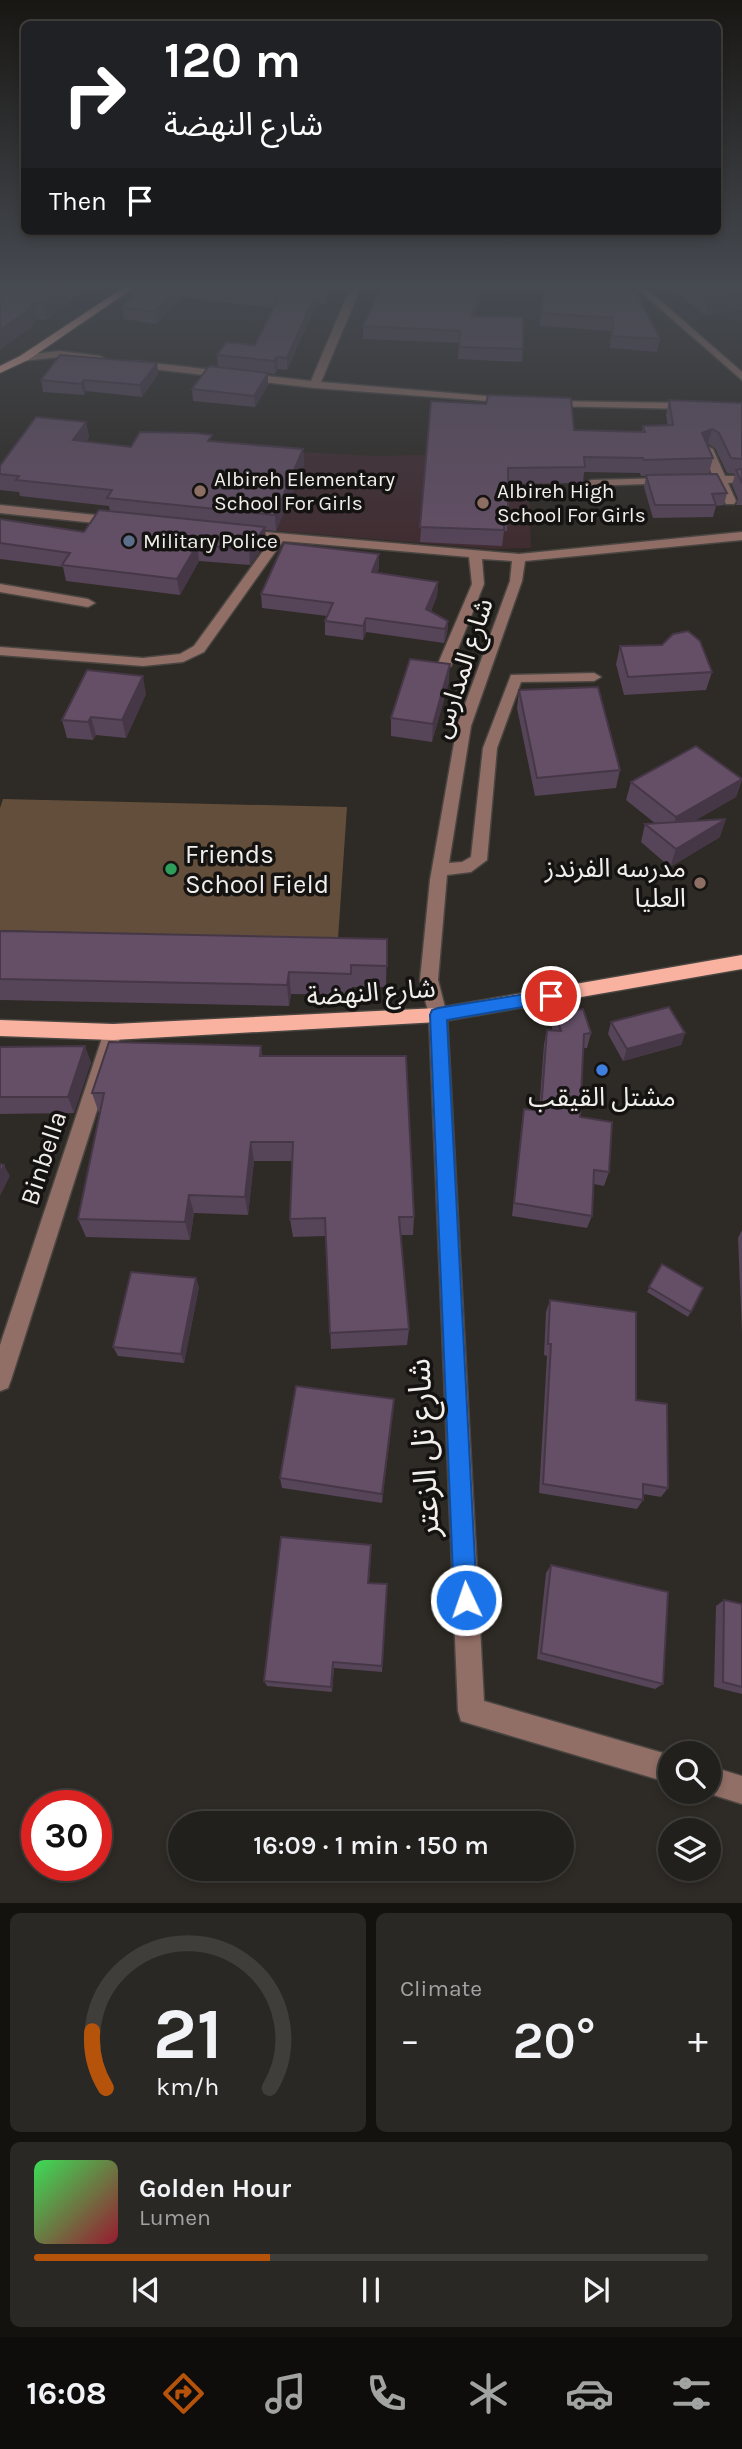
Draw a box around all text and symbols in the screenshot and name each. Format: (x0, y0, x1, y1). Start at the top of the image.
text: 120 m (164, 32, 301, 89)
icon: right (49, 49, 140, 140)
text: شارع النهضة (164, 106, 323, 143)
icon: arrive (121, 182, 159, 220)
text: Then (49, 186, 107, 217)
place label: Albireh Elementary School For Girls (214, 467, 395, 515)
place label: Albireh High School For Girls (497, 479, 646, 527)
marker: Albireh Elementary School For Girls (192, 483, 208, 499)
marker: Albireh High School For Girls (475, 495, 491, 511)
place label: Military Police (143, 529, 278, 553)
marker: Military Police (121, 533, 137, 549)
street label: شارع المدارس (425, 594, 502, 743)
place label: Friends School Field (185, 839, 329, 900)
place label: مدرسه الفرندز العليا (544, 853, 686, 914)
marker: Friends School Field (163, 861, 179, 877)
marker: مدرسه الفرندز العليا (692, 875, 708, 891)
pin (521, 966, 581, 1026)
street label: شارع النهضة (306, 973, 437, 1015)
icon: arrive (532, 977, 570, 1015)
marker: مشتل القيقب (594, 1062, 610, 1078)
place label: مشتل القيقب (528, 1082, 676, 1113)
street label: Binbella (14, 1107, 73, 1209)
street label: شارع تل الزعتر (400, 1357, 452, 1539)
position arrow (429, 1563, 503, 1637)
map controls (658, 1741, 721, 1881)
button: search (658, 1741, 721, 1804)
speed limit sign: 30 (21, 1790, 112, 1881)
button: layers (658, 1818, 721, 1881)
text: 16:09 · 1 min · 150 m (253, 1830, 489, 1861)
text: Climate (400, 1975, 482, 2002)
text: 21 (153, 1992, 223, 2077)
text: 20° (513, 2010, 595, 2071)
text: − (400, 2018, 420, 2063)
text: + (688, 2018, 708, 2063)
text: km/h (156, 2072, 220, 2101)
text: Golden Hour (139, 2173, 291, 2204)
text: Lumen (139, 2204, 211, 2231)
icon: previous (127, 2271, 165, 2309)
icon: pause (352, 2271, 390, 2309)
icon: next (577, 2271, 615, 2309)
icon: directions (159, 2369, 208, 2418)
icon: music (261, 2369, 310, 2418)
icon: phone (362, 2369, 411, 2418)
icon: climate (464, 2369, 513, 2418)
icon: car (565, 2369, 614, 2418)
icon: filters (667, 2369, 716, 2418)
text: 16:08 (26, 2375, 107, 2412)

